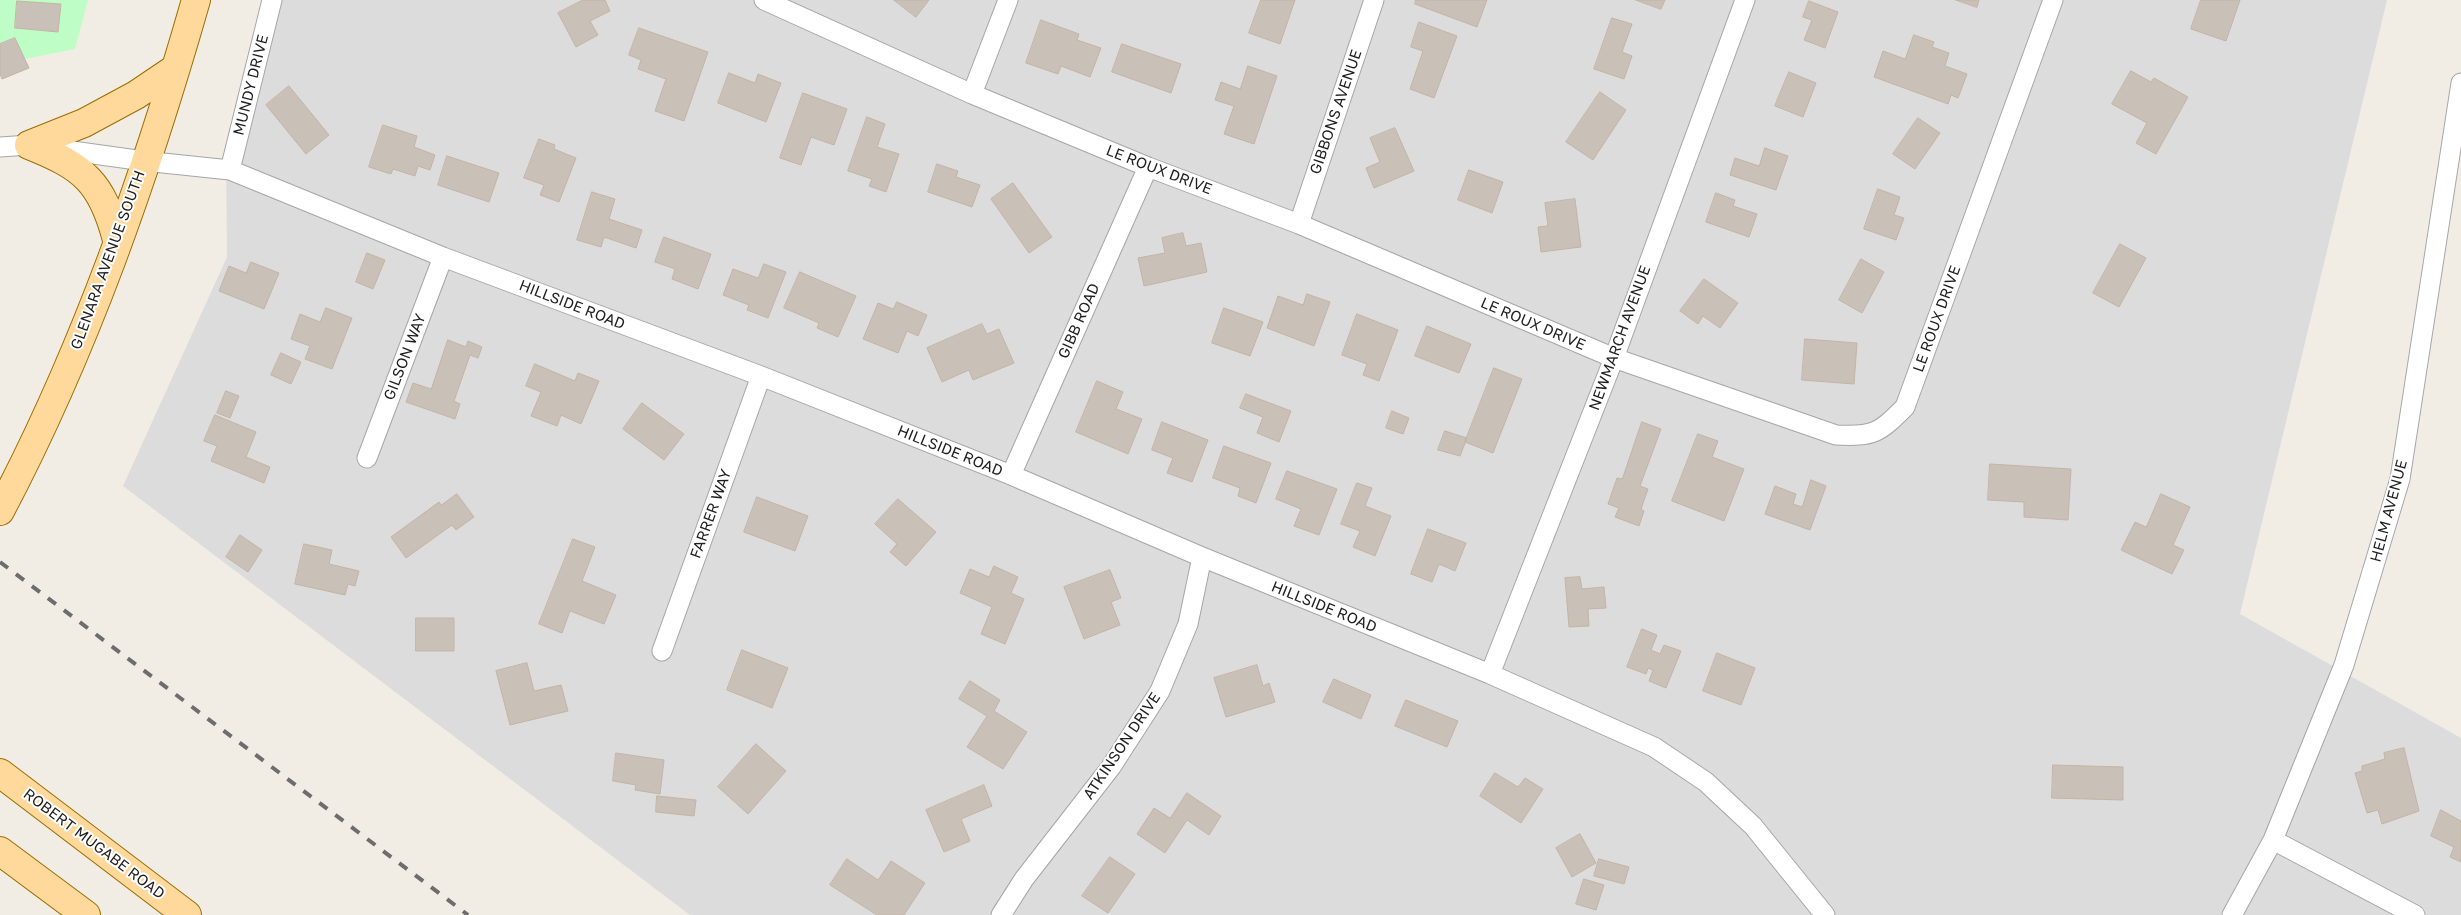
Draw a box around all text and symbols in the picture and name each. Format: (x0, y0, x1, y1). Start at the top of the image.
street label: MUNDY DRIVE (230, 33, 272, 137)
street label: GIBBONS AVENUE (1306, 47, 1366, 177)
street label: LE ROUX DRIVE (1104, 142, 1214, 198)
street label: GLENARA AVENUE SOUTH (67, 168, 149, 352)
street label: NEWMARCH AVENUE (1585, 263, 1655, 413)
street label: LE ROUX DRIVE (1909, 263, 1965, 375)
street label: HILLSIDE ROAD (516, 276, 628, 334)
street label: GIBB ROAD (1054, 280, 1104, 362)
street label: LE ROUX DRIVE (1478, 294, 1588, 354)
street label: GILSON WAY (380, 311, 430, 403)
street label: HILLSIDE ROAD (895, 422, 1005, 480)
street label: HELM AVENUE (2367, 458, 2411, 564)
street label: FARRER WAY (687, 467, 735, 561)
street label: HILLSIDE ROAD (1269, 578, 1379, 636)
street label: ATKINSON DRIVE (1080, 689, 1164, 803)
street label: ROBERT MUGABE ROAD (20, 785, 168, 903)

